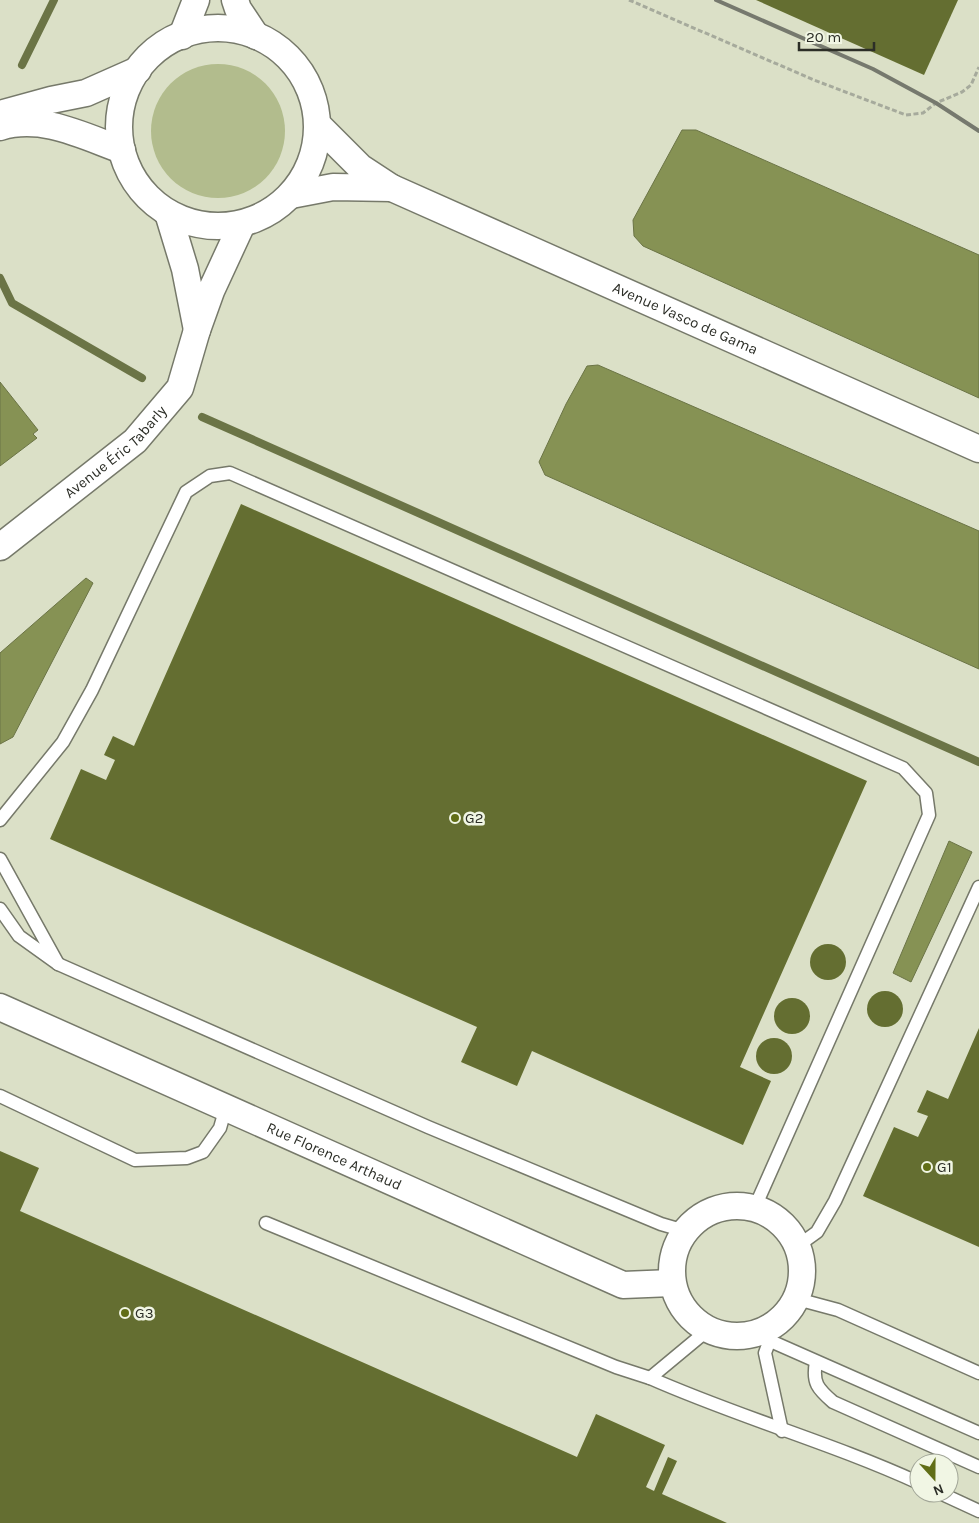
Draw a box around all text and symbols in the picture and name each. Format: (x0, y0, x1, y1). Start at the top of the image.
scale bar (799, 20, 874, 52)
text: 20 m (806, 28, 841, 46)
street label: Avenue Vasco de Gama (610, 278, 761, 359)
street label: Avenue Éric Tabarly (61, 402, 170, 502)
place label: G2 (465, 809, 483, 827)
marker: G2 (449, 812, 461, 824)
street label: Rue Florence Arthaud (264, 1118, 405, 1194)
place label: G1 (937, 1158, 952, 1176)
marker: G1 (921, 1161, 933, 1173)
place label: G3 (135, 1304, 154, 1322)
marker: G3 (119, 1307, 131, 1319)
north arrow (909, 1453, 959, 1503)
text: N (931, 1480, 946, 1499)

